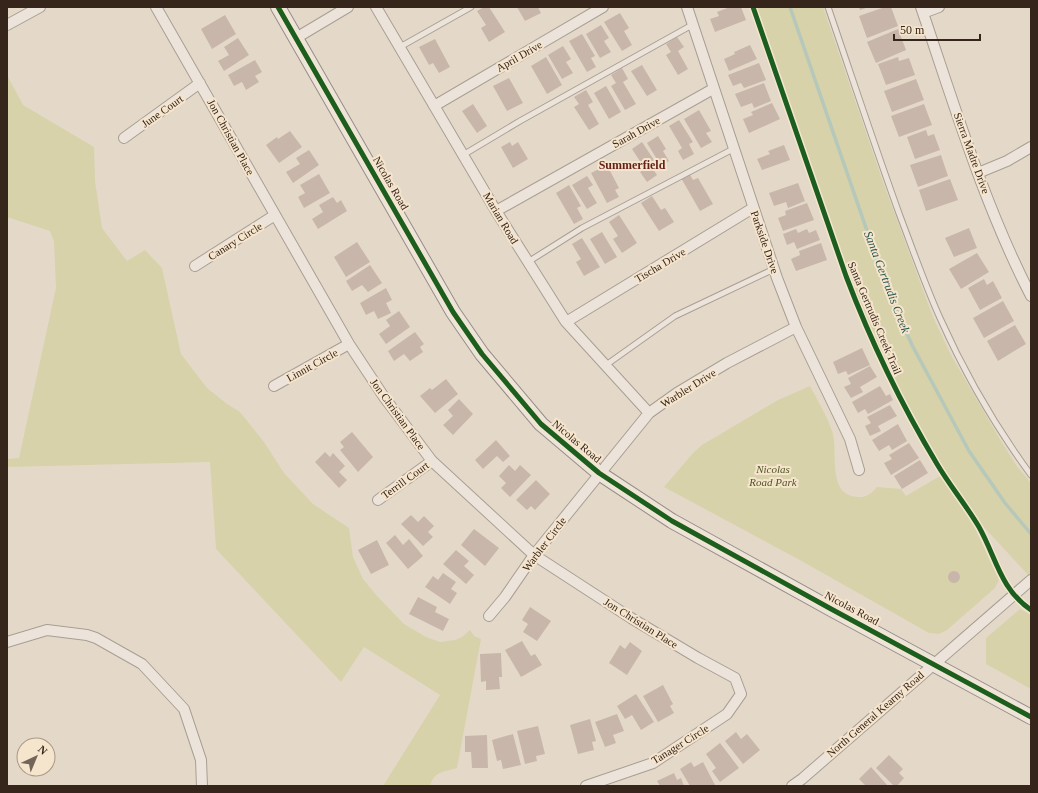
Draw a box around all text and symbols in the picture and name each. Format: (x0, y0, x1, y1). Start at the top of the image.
scale bar (894, 16, 980, 42)
text: 50 m (900, 23, 925, 37)
street label: April Drive (494, 38, 544, 74)
street label: June Court (139, 92, 185, 130)
street label: Jon Christian Place (205, 97, 257, 177)
street label: Sierra Madre Drive (952, 111, 992, 195)
street label: Sarah Drive (610, 114, 662, 150)
street label: Nicolas Road (371, 154, 411, 212)
district label: Summerfield (599, 158, 666, 172)
street label: Marian Road (481, 190, 521, 246)
street label: Parkside Drive (749, 209, 781, 275)
street label: Canary Circle (206, 220, 264, 262)
water label: Santa Gertrudis Creek (861, 229, 913, 336)
street label: Tischa Drive (633, 245, 688, 285)
street label: Santa Gertrudis Creek Trail (846, 260, 904, 376)
street label: Linnit Circle (284, 346, 340, 384)
street label: Warbler Drive (658, 366, 718, 410)
street label: Jon Christian Place (368, 376, 428, 452)
street label: Nicolas Road (550, 417, 604, 465)
street label: Terrill Court (379, 459, 431, 501)
park label: Nicolas Road Park (748, 463, 798, 488)
street label: Warbler Circle (520, 514, 568, 573)
street label: Nicolas Road (823, 589, 882, 628)
street label: Jon Christian Place (602, 595, 680, 651)
street label: North General Kearny Road (824, 668, 926, 759)
street label: Tanager Circle (649, 722, 711, 766)
north arrow (16, 737, 56, 777)
text: N (36, 743, 50, 757)

